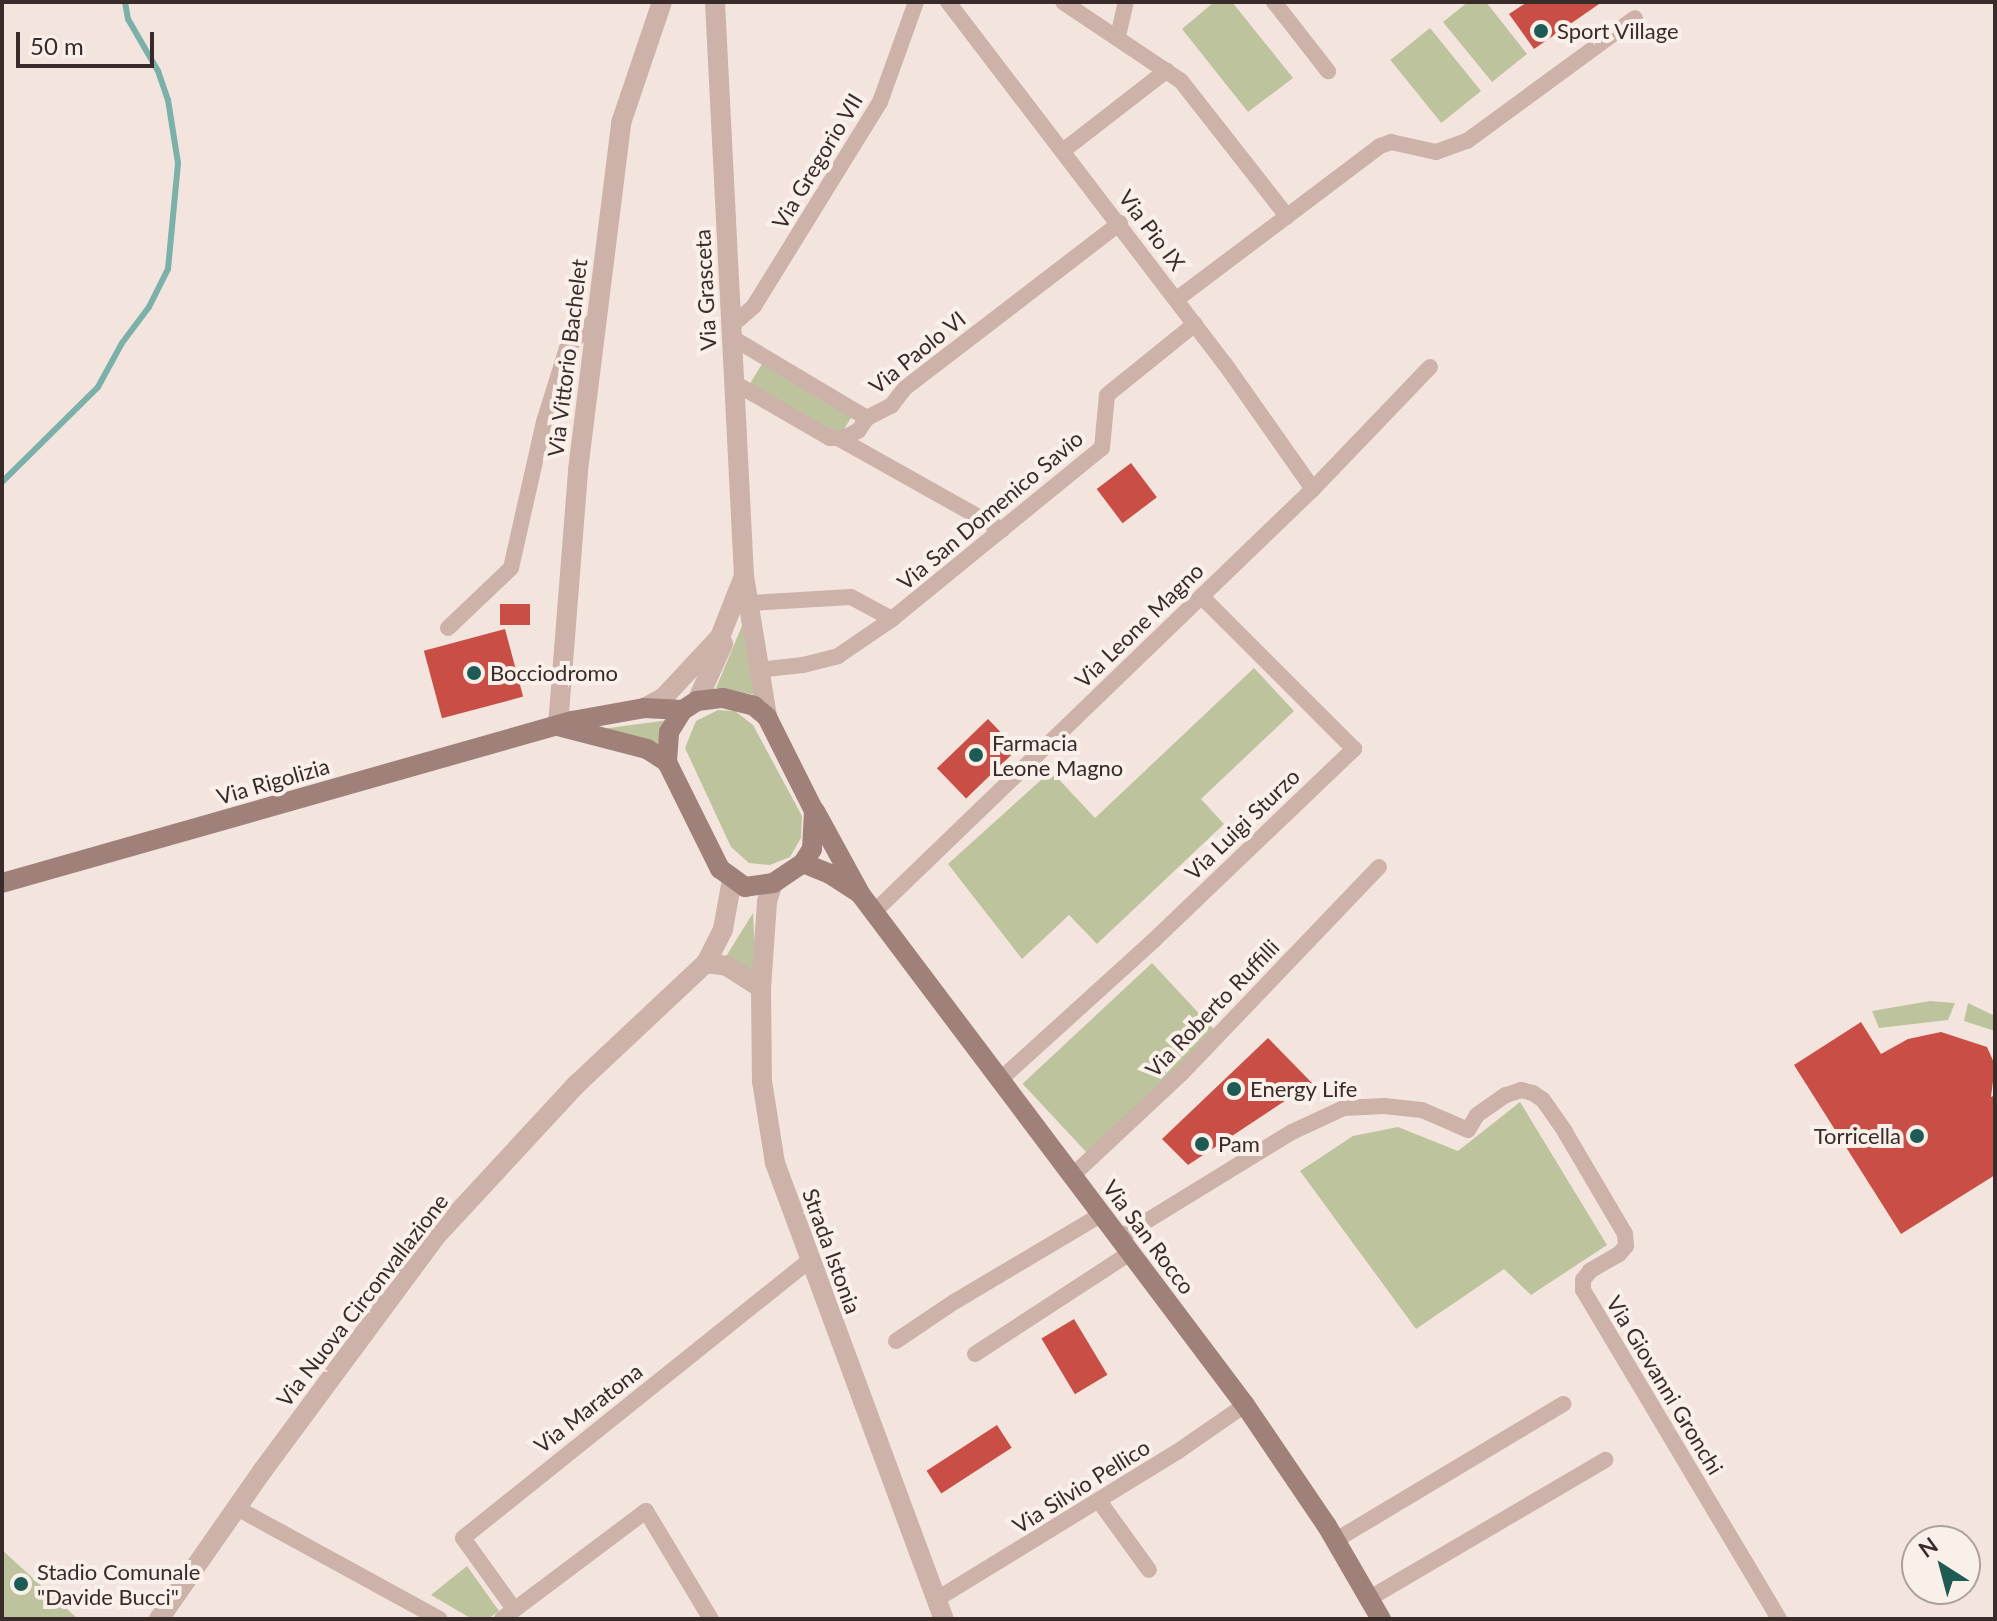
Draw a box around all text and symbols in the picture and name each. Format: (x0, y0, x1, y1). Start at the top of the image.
scale bar (20, 16, 158, 66)
place label: Sport Village (1557, 18, 1679, 44)
marker: Sport Village (1532, 22, 1550, 40)
text: 50 m (30, 31, 84, 60)
street label: Via Gregorio VII (766, 88, 868, 234)
street label: Via Pio IX (1113, 185, 1191, 275)
street label: Via Grasceta (689, 229, 721, 351)
street label: Via Vittorio Bachelet (542, 257, 592, 459)
street label: Via Paolo VI (863, 305, 971, 399)
street label: Via San Domenico Savio (892, 425, 1088, 595)
street label: Via Leone Magno (1069, 557, 1209, 693)
place label: Bocciodromo (490, 660, 618, 686)
marker: Bocciodromo (465, 664, 483, 682)
place label: Farmacia Leone Magno (992, 729, 1123, 780)
marker: Farmacia Leone Magno (967, 746, 985, 764)
street label: Via Rigolizia (214, 752, 332, 810)
street label: Via Luigi Sturzo (1179, 763, 1305, 885)
street label: Via Roberto Ruffilli (1140, 934, 1284, 1082)
place label: Energy Life (1250, 1076, 1358, 1102)
marker: Energy Life (1225, 1080, 1243, 1098)
place label: Torricella (1814, 1123, 1901, 1149)
marker: Torricella (1908, 1127, 1926, 1145)
place label: Pam (1218, 1131, 1260, 1157)
marker: Pam (1193, 1135, 1211, 1153)
street label: Via San Rocco (1098, 1175, 1200, 1299)
street label: Strada Istonia (797, 1185, 867, 1317)
street label: Via Nuova Circonvallazione (271, 1188, 453, 1412)
street label: Via Giovanni Gronchi (1601, 1291, 1729, 1479)
street label: Via Maratona (529, 1358, 647, 1458)
street label: Via Silvio Pellico (1008, 1433, 1154, 1539)
north arrow (1901, 1525, 1981, 1605)
text: N (1913, 1531, 1943, 1563)
place label: Stadio Comunale "Davide Bucci" (37, 1558, 200, 1610)
marker: Stadio Comunale "Davide Bucci" (12, 1575, 30, 1593)

